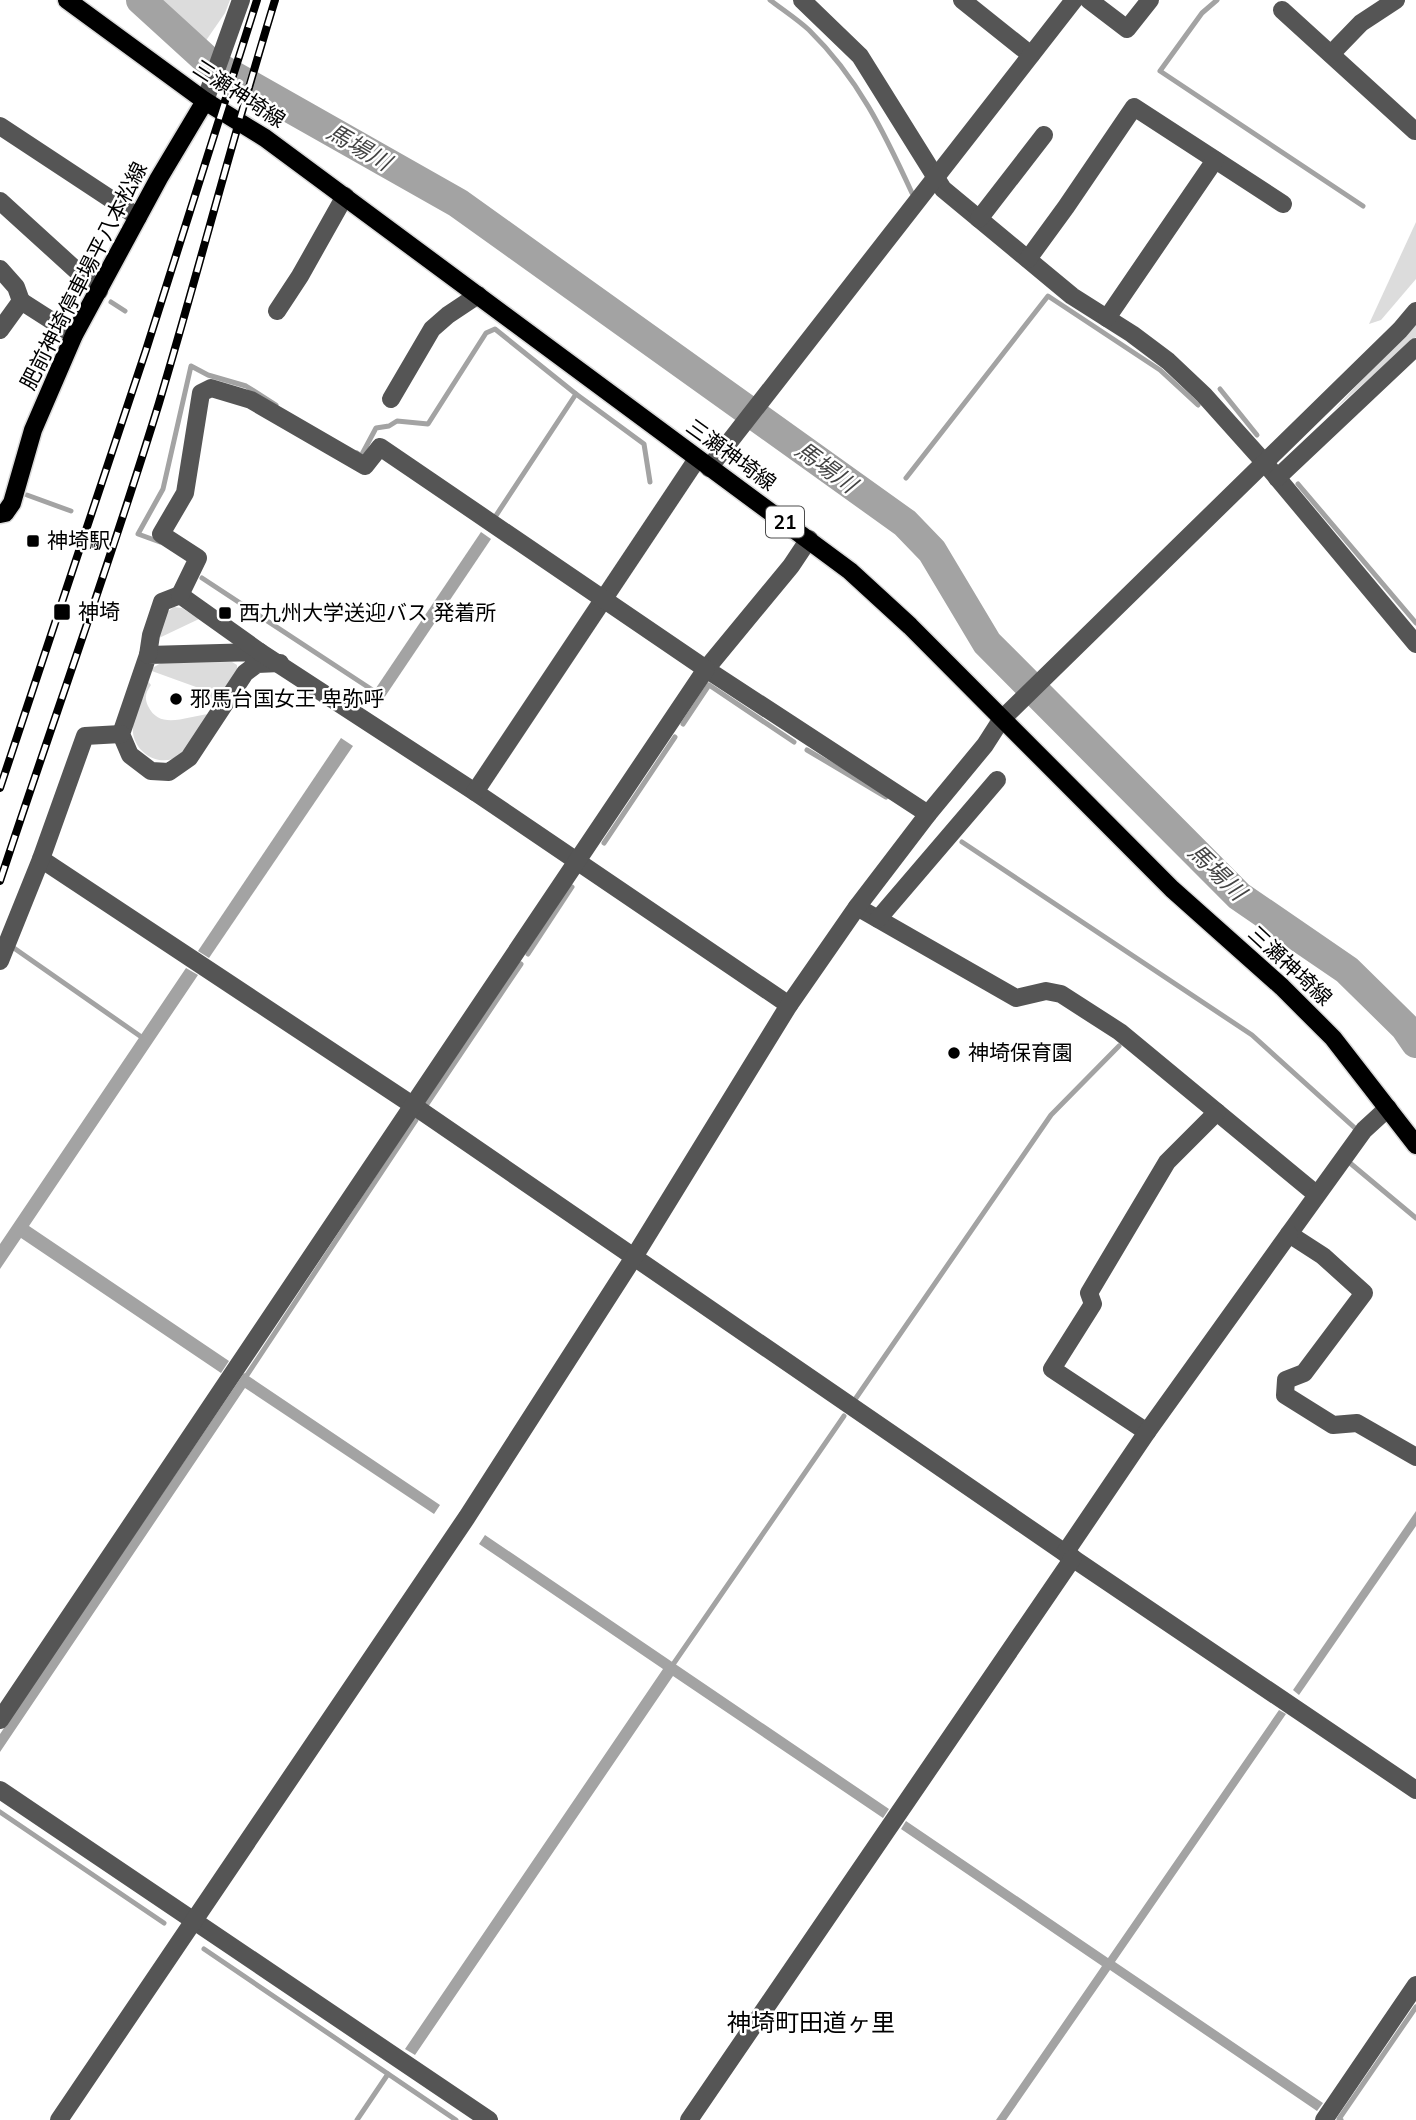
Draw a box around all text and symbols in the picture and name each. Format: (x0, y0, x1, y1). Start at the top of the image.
street label: 三瀬神埼線 (188, 54, 291, 133)
water label: 馬場川 (322, 117, 399, 178)
street label: 肥前神埼停車場平八本松線 (14, 157, 152, 394)
street label: 三瀬神埼線 (681, 413, 782, 496)
water label: 馬場川 (790, 435, 865, 500)
road number: 21 (766, 506, 804, 538)
place label: 神埼駅 (47, 527, 110, 553)
marker: 神埼駅 (25, 533, 41, 549)
place label: 神埼 (78, 598, 120, 624)
place label: 西九州大学送迎バス 発着所 (239, 599, 496, 625)
marker: 神埼 (52, 602, 72, 622)
marker: 西九州大学送迎バス 発着所 (217, 605, 233, 621)
place label: 邪馬台国女王 卑弥呼 (190, 685, 384, 711)
marker: 邪馬台国女王 卑弥呼 (168, 691, 184, 707)
water label: 馬場川 (1182, 837, 1254, 908)
street label: 三瀬神埼線 (1243, 920, 1338, 1011)
place label: 神埼保育園 (968, 1039, 1073, 1065)
marker: 神埼保育園 (946, 1045, 962, 1061)
district label: 神埼町田道ヶ里 (727, 2007, 895, 2037)

